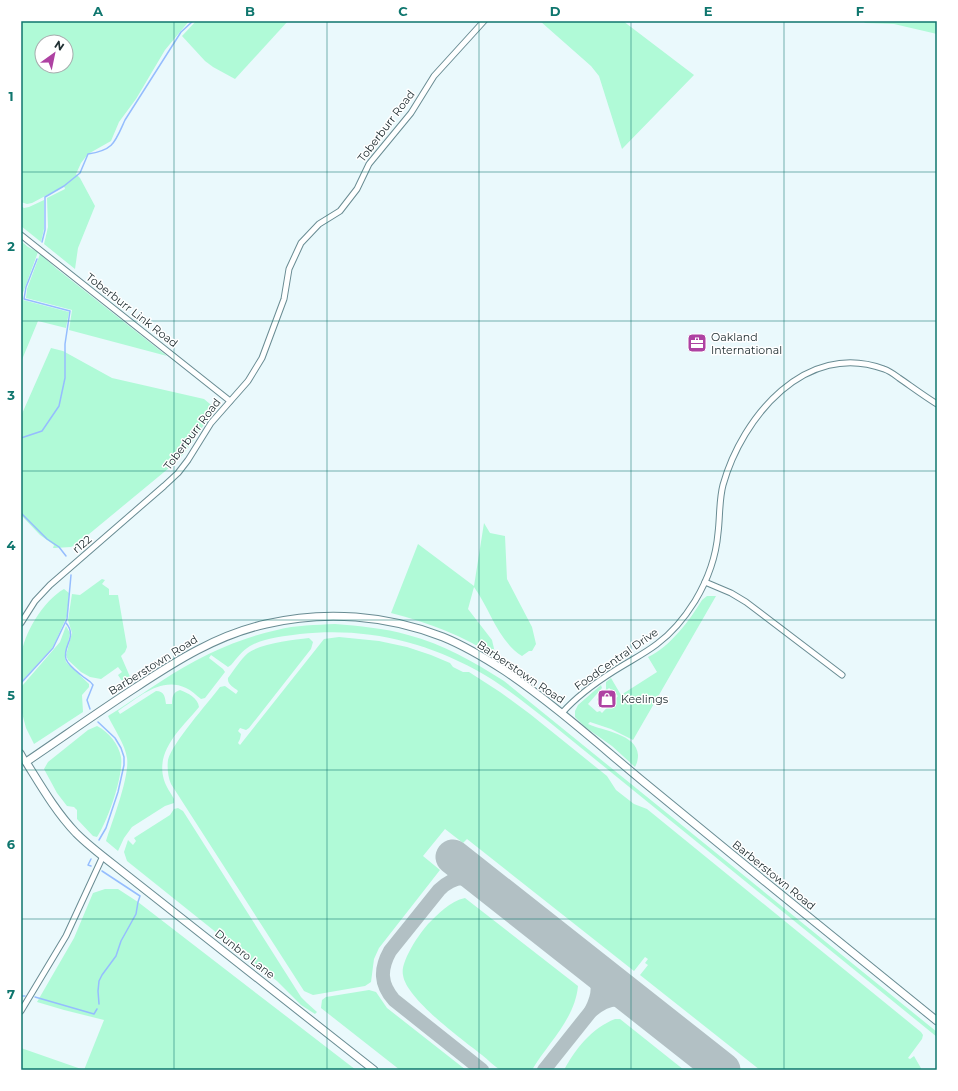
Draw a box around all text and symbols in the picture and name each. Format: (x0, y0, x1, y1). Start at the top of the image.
text: A (92, 3, 104, 19)
text: B (245, 3, 255, 19)
text: C (398, 3, 408, 19)
text: D (550, 3, 561, 19)
text: E (704, 3, 713, 19)
text: F (856, 3, 864, 19)
north arrow (34, 34, 74, 74)
text: N (52, 37, 67, 54)
street label: Toberburr Road (354, 87, 418, 165)
text: 1 (8, 88, 14, 104)
text: 2 (7, 238, 15, 254)
street label: Toberburr Link Road (83, 270, 181, 350)
place label: Oakland International (711, 330, 782, 357)
office icon: Oakland International (686, 332, 708, 354)
text: 3 (6, 387, 15, 403)
street label: Toberburr Road (160, 395, 224, 473)
street label: r122 (70, 532, 94, 556)
text: 4 (7, 537, 16, 553)
street label: FoodCentral Drive (571, 625, 661, 693)
street label: Barberstown Road (106, 632, 200, 698)
street label: Barberstown Road (475, 637, 567, 707)
text: 5 (7, 687, 15, 703)
shop icon: Keelings (596, 688, 618, 710)
place label: Keelings (621, 692, 669, 706)
text: 6 (7, 836, 16, 852)
street label: Barberstown Road (730, 837, 818, 913)
street label: Dunbro Lane (212, 926, 278, 982)
text: 7 (7, 986, 15, 1002)

